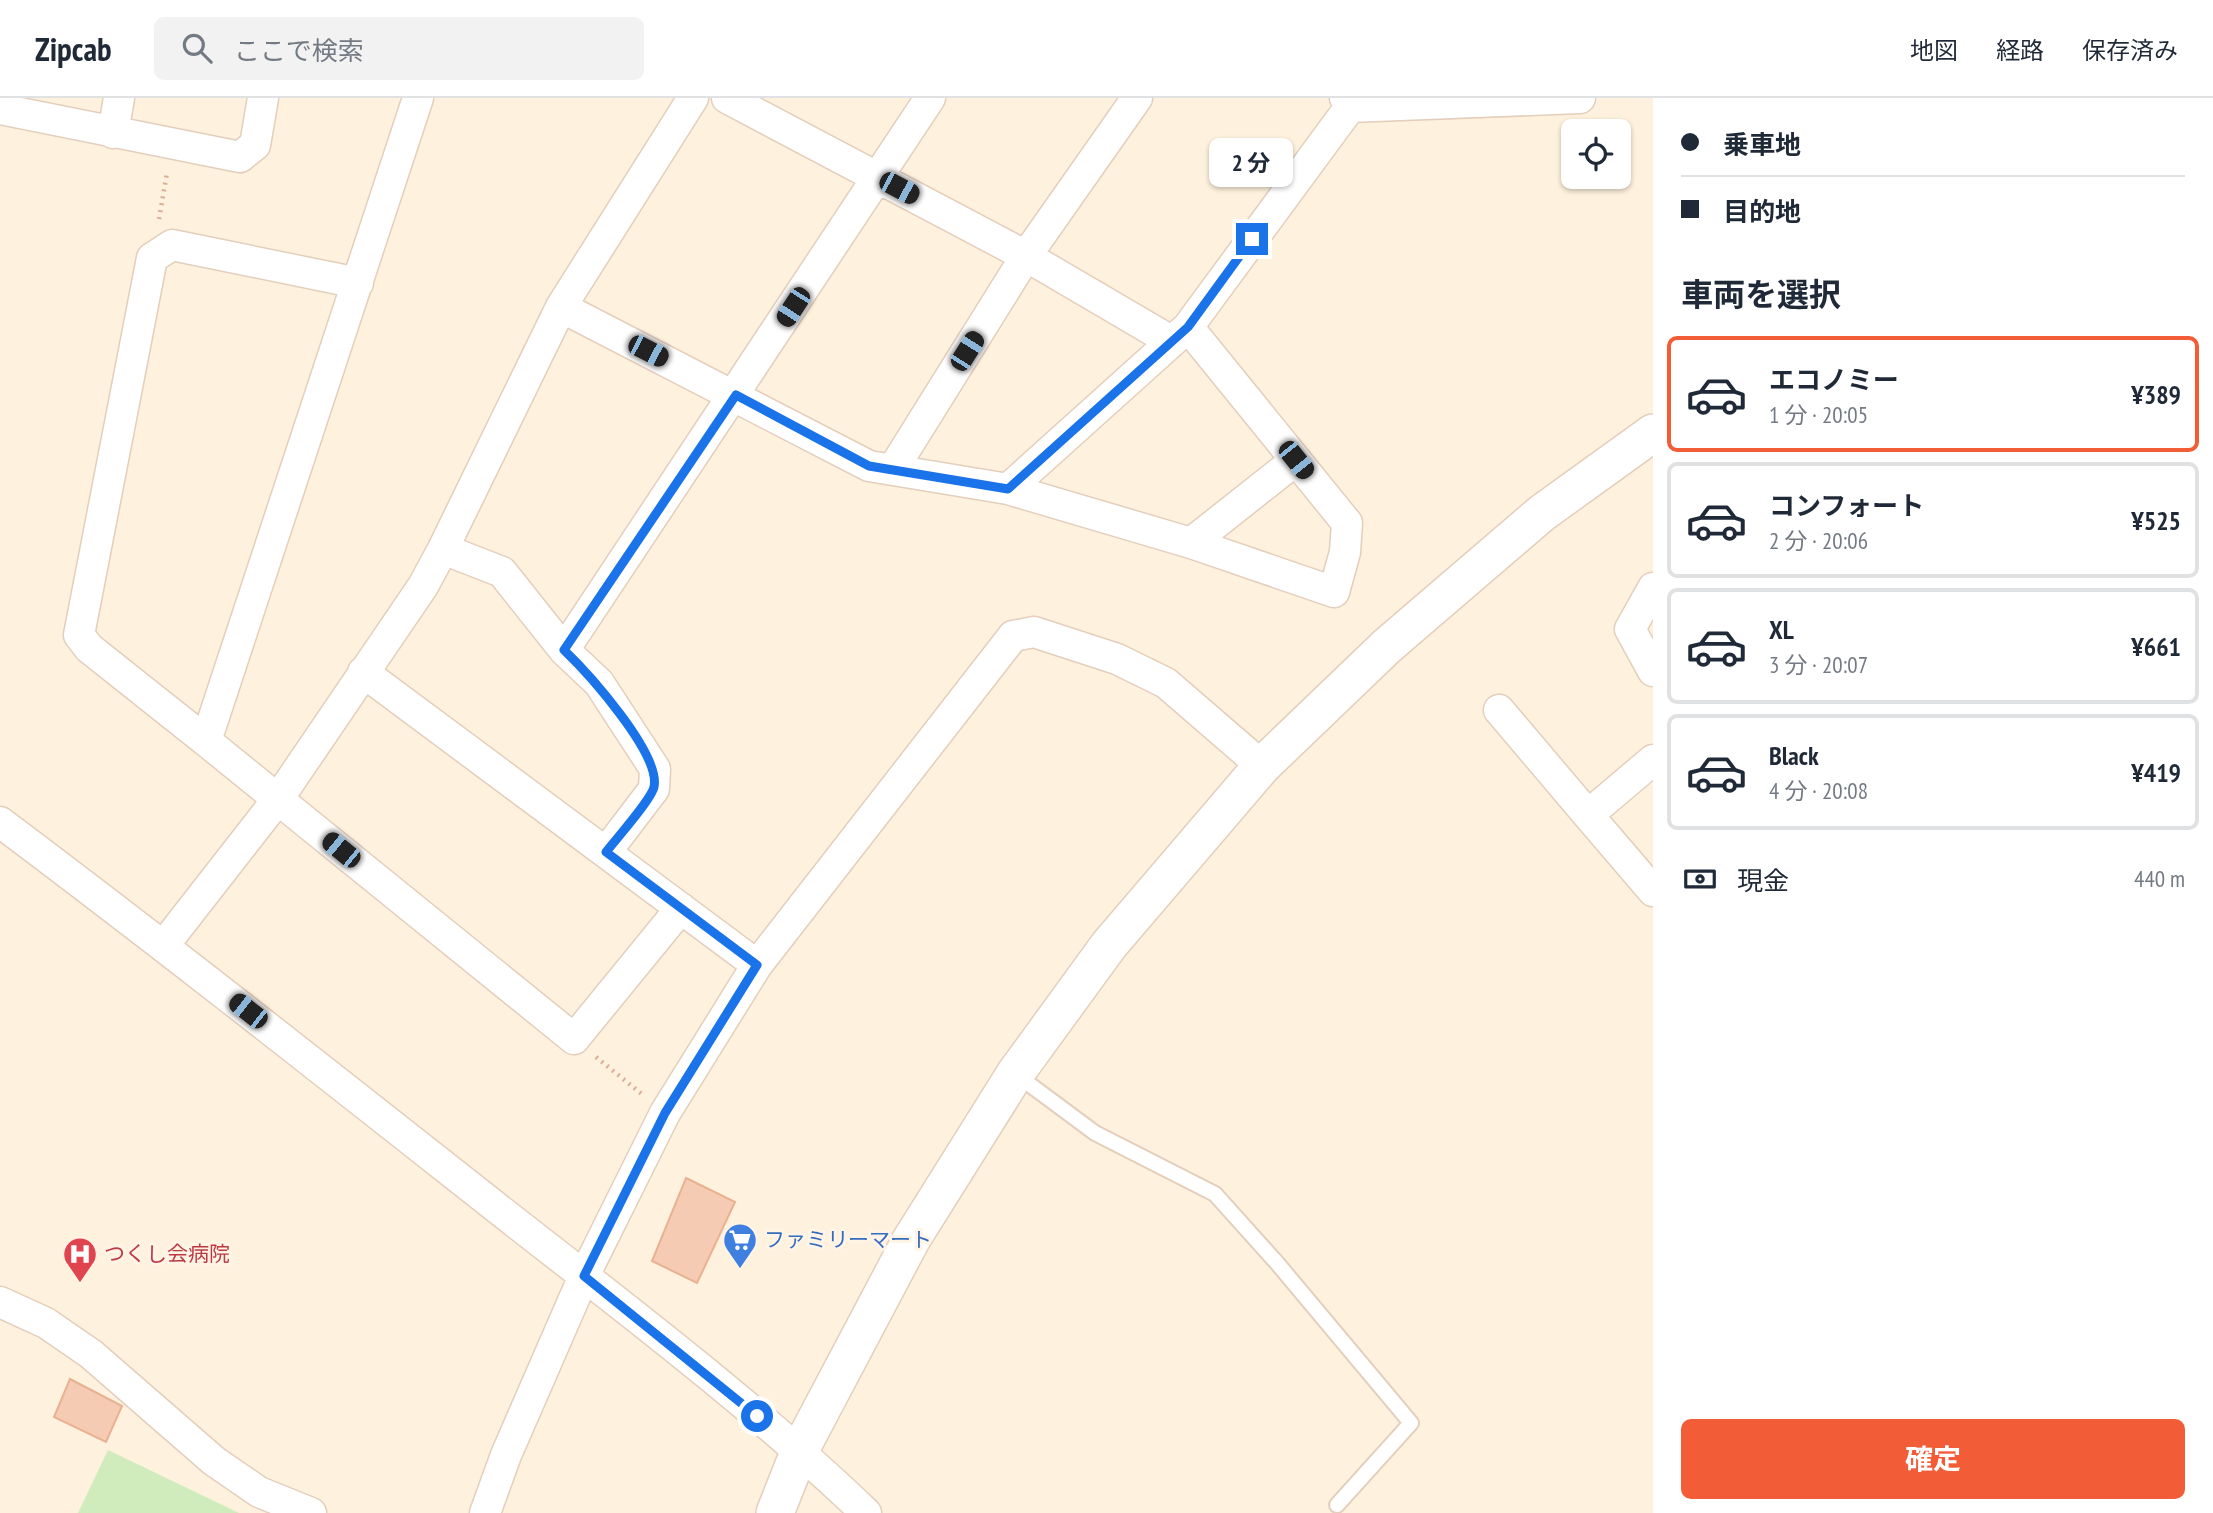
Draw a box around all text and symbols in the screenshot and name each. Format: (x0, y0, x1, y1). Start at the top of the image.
search box (154, 17, 644, 80)
text: Zipcab (35, 27, 112, 70)
icon: search (178, 29, 216, 67)
text: ここで検索 (234, 34, 364, 67)
text: 地図 (1910, 35, 1958, 66)
text: 経路 (1996, 35, 2044, 66)
text: 保存済み (2082, 35, 2178, 66)
map controls (1561, 119, 1631, 189)
button: locate (1561, 119, 1631, 189)
text: 乗車地 (1723, 128, 1801, 161)
callout: 2 分 (1210, 138, 1294, 186)
text: 2 分 (1232, 148, 1270, 177)
car (876, 169, 923, 207)
text: 目的地 (1723, 195, 1801, 228)
route end (1236, 223, 1268, 255)
text: 車両を選択 (1681, 273, 1841, 315)
car (773, 284, 814, 330)
car (947, 328, 988, 374)
car (625, 332, 672, 370)
icon: car (1685, 363, 1748, 426)
text: エコノミー (1769, 363, 1899, 396)
text: ¥389 (2131, 378, 2181, 411)
text: 1 分 · 20:05 (1769, 400, 1868, 429)
car (1275, 437, 1318, 483)
icon: car (1685, 489, 1748, 552)
text: コンフォート (1769, 489, 1924, 522)
text: ¥525 (2131, 504, 2181, 537)
text: 2 分 · 20:06 (1769, 526, 1868, 555)
text: XL (1769, 613, 1794, 646)
icon: car (1685, 615, 1748, 678)
text: ¥661 (2131, 630, 2181, 663)
text: 3 分 · 20:07 (1769, 650, 1868, 679)
text: Black (1769, 739, 1819, 772)
icon: car (1685, 741, 1748, 804)
text: ¥419 (2131, 756, 2181, 789)
text: 4 分 · 20:08 (1769, 776, 1868, 805)
car (319, 829, 364, 871)
icon: cash (1681, 860, 1719, 898)
text: 現金 (1737, 864, 1789, 897)
text: 440 m (2134, 864, 2185, 893)
car (225, 990, 272, 1032)
supermarket icon: ファミリーマート (721, 1221, 759, 1270)
place label: ファミリーマート (764, 1226, 932, 1253)
hospital icon: つくし会病院 (61, 1235, 99, 1284)
place label: つくし会病院 (104, 1240, 230, 1267)
route start (741, 1400, 773, 1432)
button: 確定 (1681, 1419, 2185, 1499)

